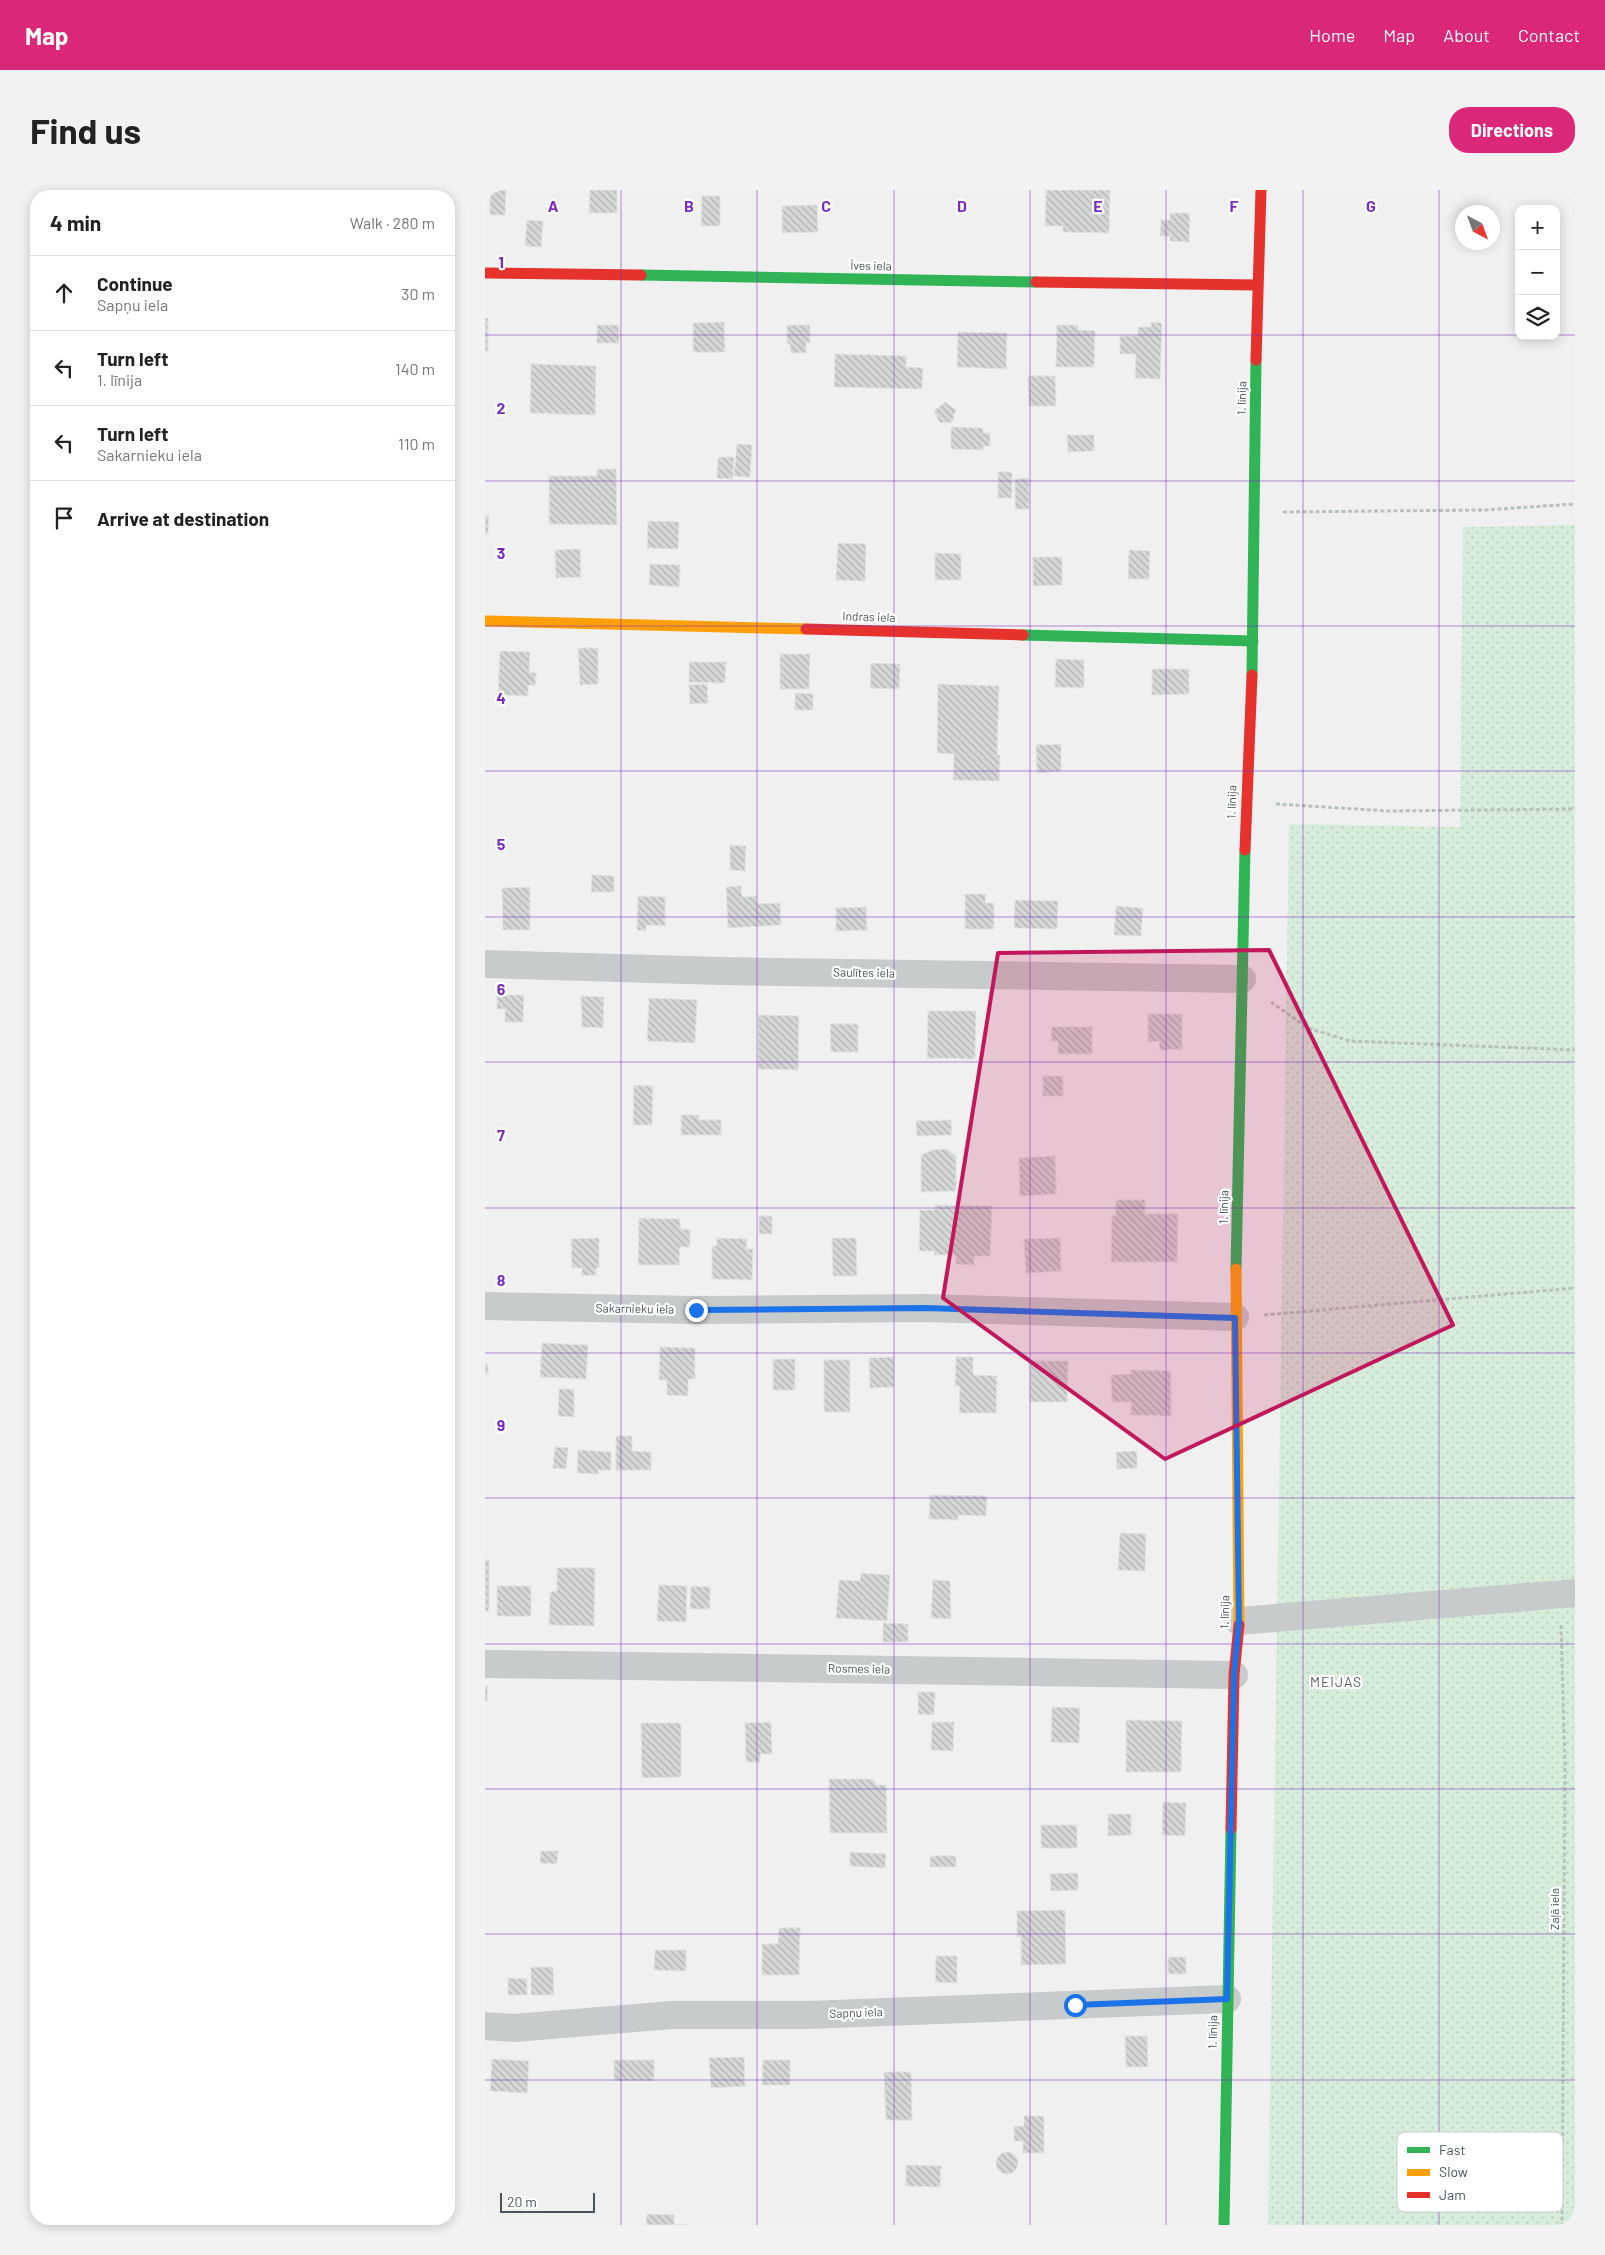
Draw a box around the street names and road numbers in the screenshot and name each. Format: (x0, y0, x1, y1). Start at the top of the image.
street label: Īves iela (849, 258, 892, 272)
street label: 1. līnija (1234, 381, 1248, 415)
street label: Indras iela (842, 608, 896, 624)
street label: 1. līnija (1223, 785, 1239, 819)
street label: Saulītes iela (833, 964, 895, 980)
street label: 1. līnija (1216, 1190, 1230, 1224)
street label: Sakarnieku iela (596, 1300, 674, 1316)
street label: 1. līnija (1217, 1595, 1231, 1629)
street label: Rosmes iela (828, 1660, 890, 1676)
street label: Zaļā iela (1547, 1888, 1561, 1930)
street label: Sapņu iela (829, 2004, 883, 2020)
street label: 1. līnija (1205, 2015, 1219, 2049)

